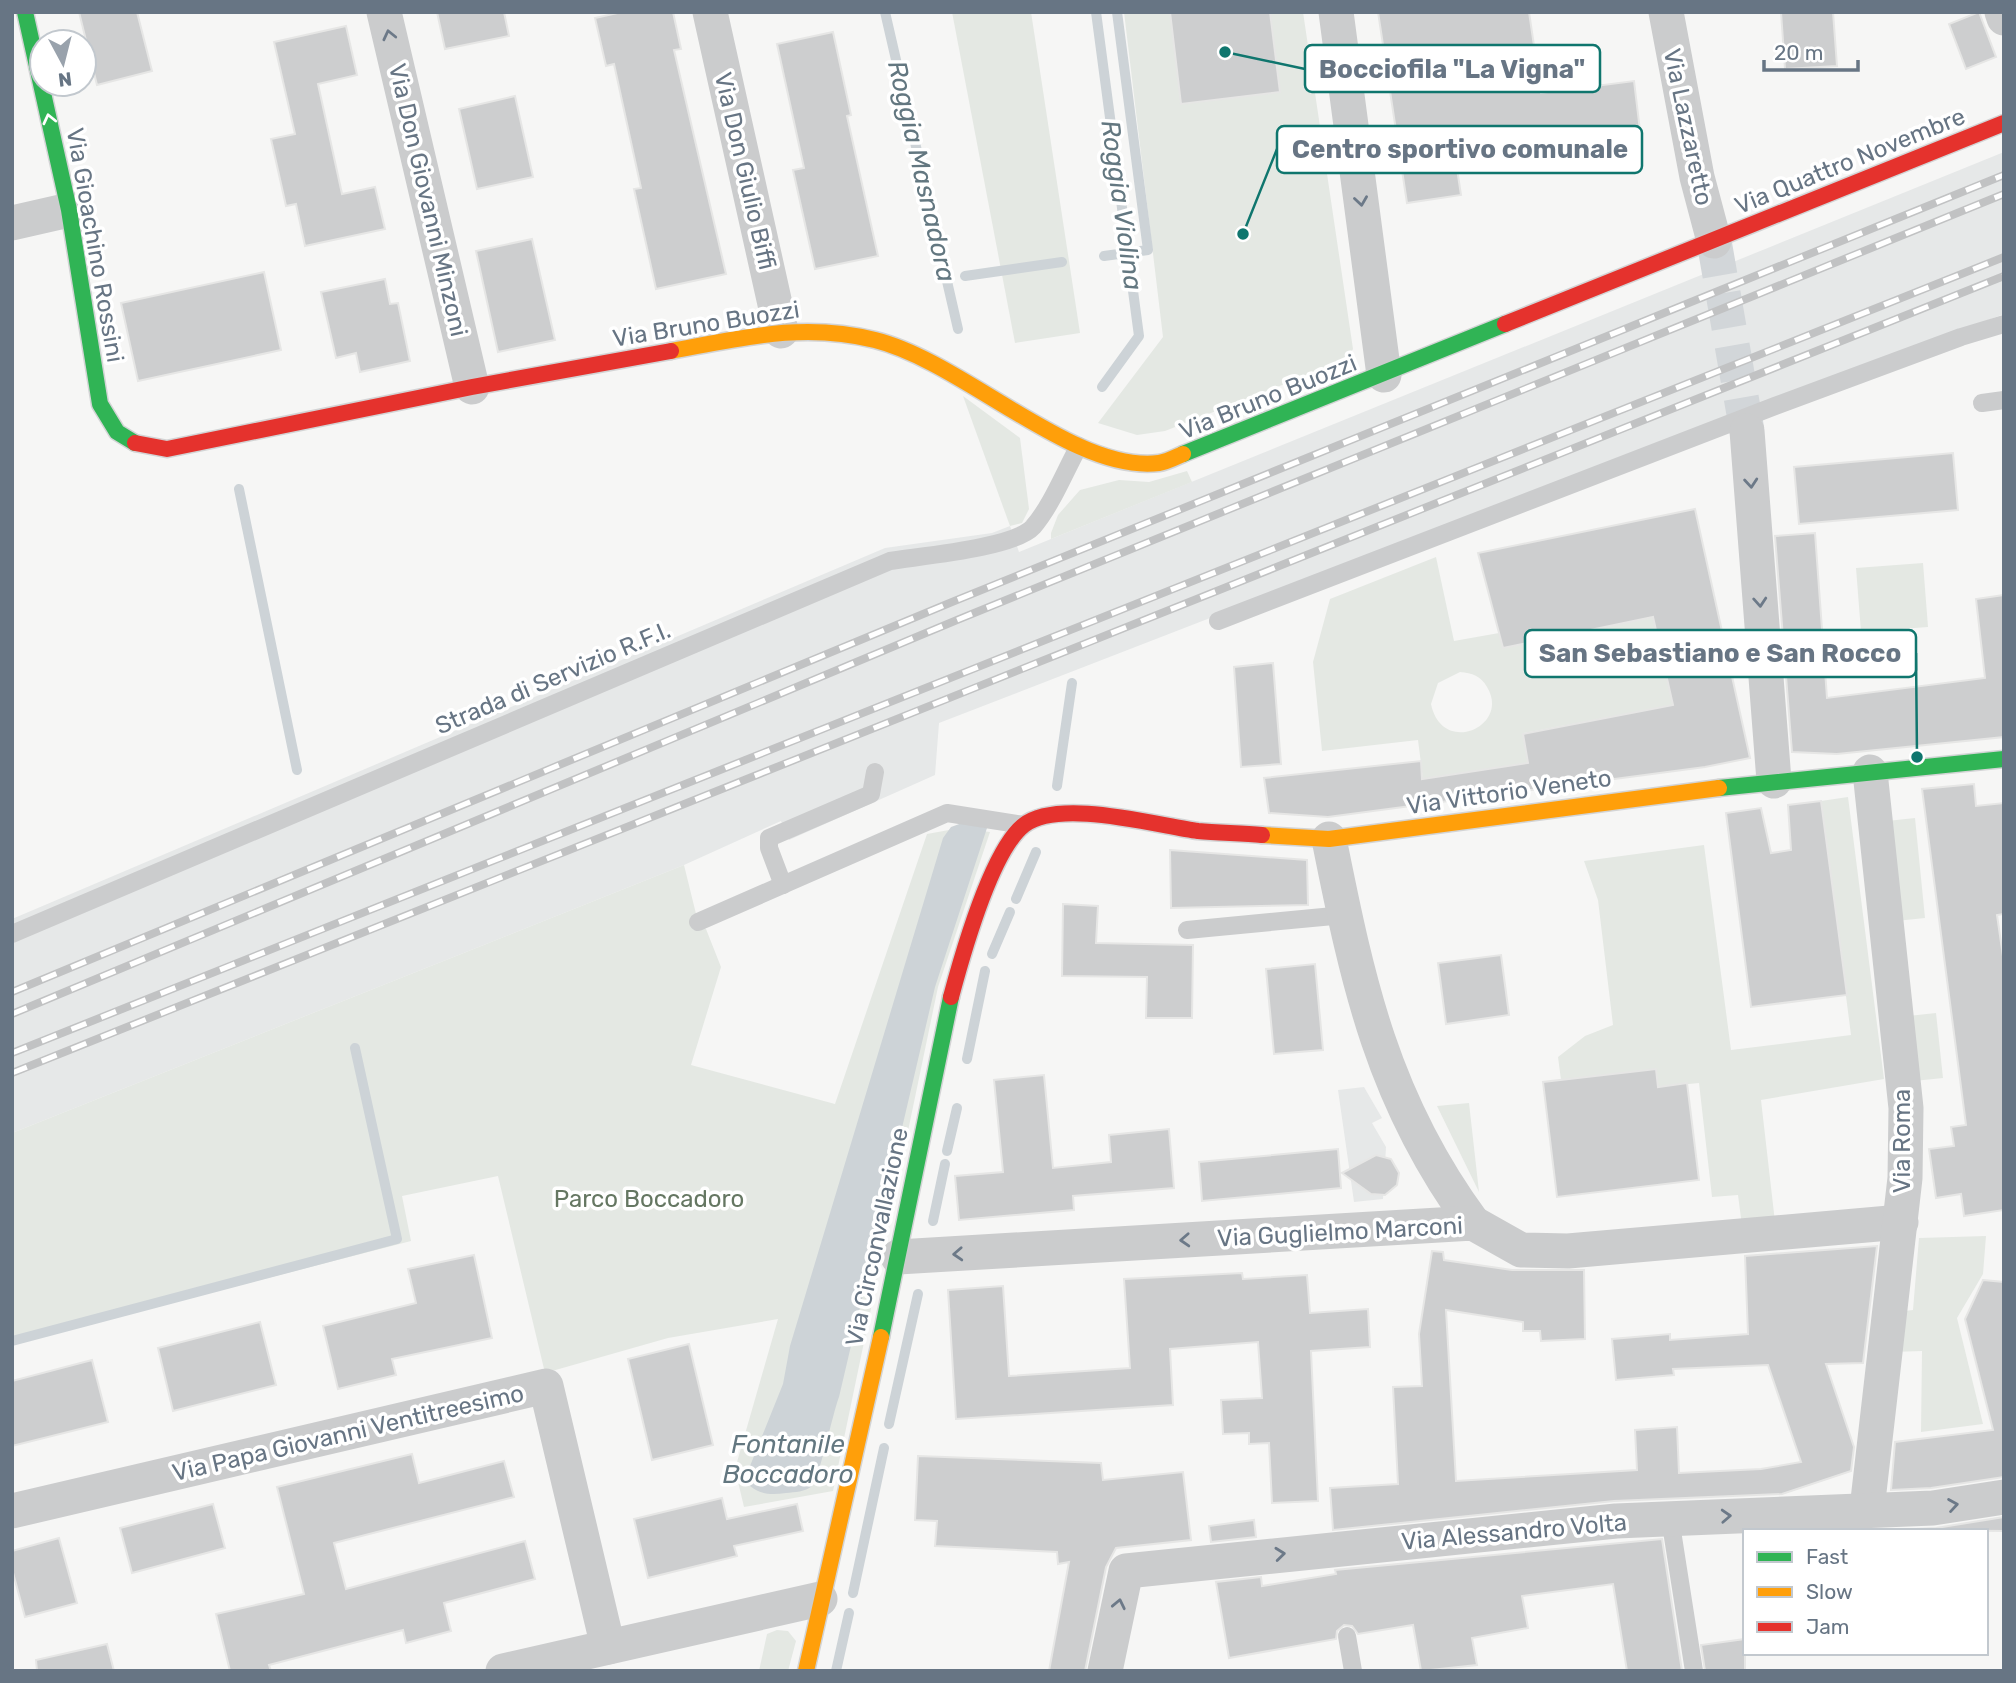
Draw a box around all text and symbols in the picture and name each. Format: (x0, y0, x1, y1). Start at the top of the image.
north arrow (28, 28, 98, 98)
scale bar (1764, 28, 1858, 72)
one-way arrow (383, 29, 398, 41)
text: 20 m (1774, 40, 1823, 65)
callout: Bocciofila "La Vigna" (1305, 45, 1600, 92)
street label: Via Lazzaretto (1658, 46, 1718, 208)
text: Bocciofila "La Vigna" (1319, 54, 1585, 85)
water label: Roggia Masnadora (881, 57, 962, 285)
street label: Via Don Giovanni Minzoni (383, 61, 473, 339)
text: N (57, 67, 73, 92)
street label: Via Don Giulio Biffi (709, 70, 781, 272)
street label: Via Quattro Novembre (1731, 102, 1969, 220)
one-way arrow (43, 113, 57, 125)
water label: Roggia Violina (1094, 118, 1149, 292)
street label: Via Gioachino Rossini (61, 126, 129, 364)
callout: Centro sportivo comunale (1277, 126, 1642, 173)
text: Centro sportivo comunale (1292, 134, 1628, 165)
one-way arrow (1353, 195, 1368, 207)
street label: Via Bruno Buozzi (611, 295, 801, 353)
street label: Via Bruno Buozzi (1175, 349, 1361, 445)
one-way arrow (1743, 477, 1758, 488)
one-way arrow (1752, 597, 1767, 608)
street label: Strada di Servizio R.F.I. (431, 616, 675, 740)
callout: San Sebastiano e San Rocco (1525, 630, 1916, 677)
text: San Sebastiano e San Rocco (1539, 638, 1901, 669)
street label: Via Vittorio Veneto (1405, 764, 1613, 820)
street label: Via Roma (1888, 1089, 1916, 1193)
street label: Via Circonvallazione (840, 1125, 914, 1349)
park label: Parco Boccadoro (554, 1185, 744, 1213)
street label: Via Guglielmo Marconi (1216, 1212, 1464, 1252)
one-way arrow (1179, 1233, 1190, 1248)
one-way arrow (952, 1246, 963, 1261)
street label: Via Papa Giovanni Ventitreesimo (170, 1379, 526, 1487)
water label: Fontanile Boccadoro (722, 1429, 854, 1490)
one-way arrow (1947, 1498, 1959, 1513)
street label: Via Alessandro Volta (1400, 1508, 1628, 1556)
one-way arrow (1721, 1508, 1732, 1523)
legend (1743, 1529, 1988, 1655)
text: Fast (1806, 1544, 1848, 1569)
one-way arrow (1275, 1547, 1286, 1562)
text: Slow (1806, 1579, 1853, 1604)
one-way arrow (1110, 1598, 1125, 1610)
text: Jam (1806, 1614, 1850, 1639)

